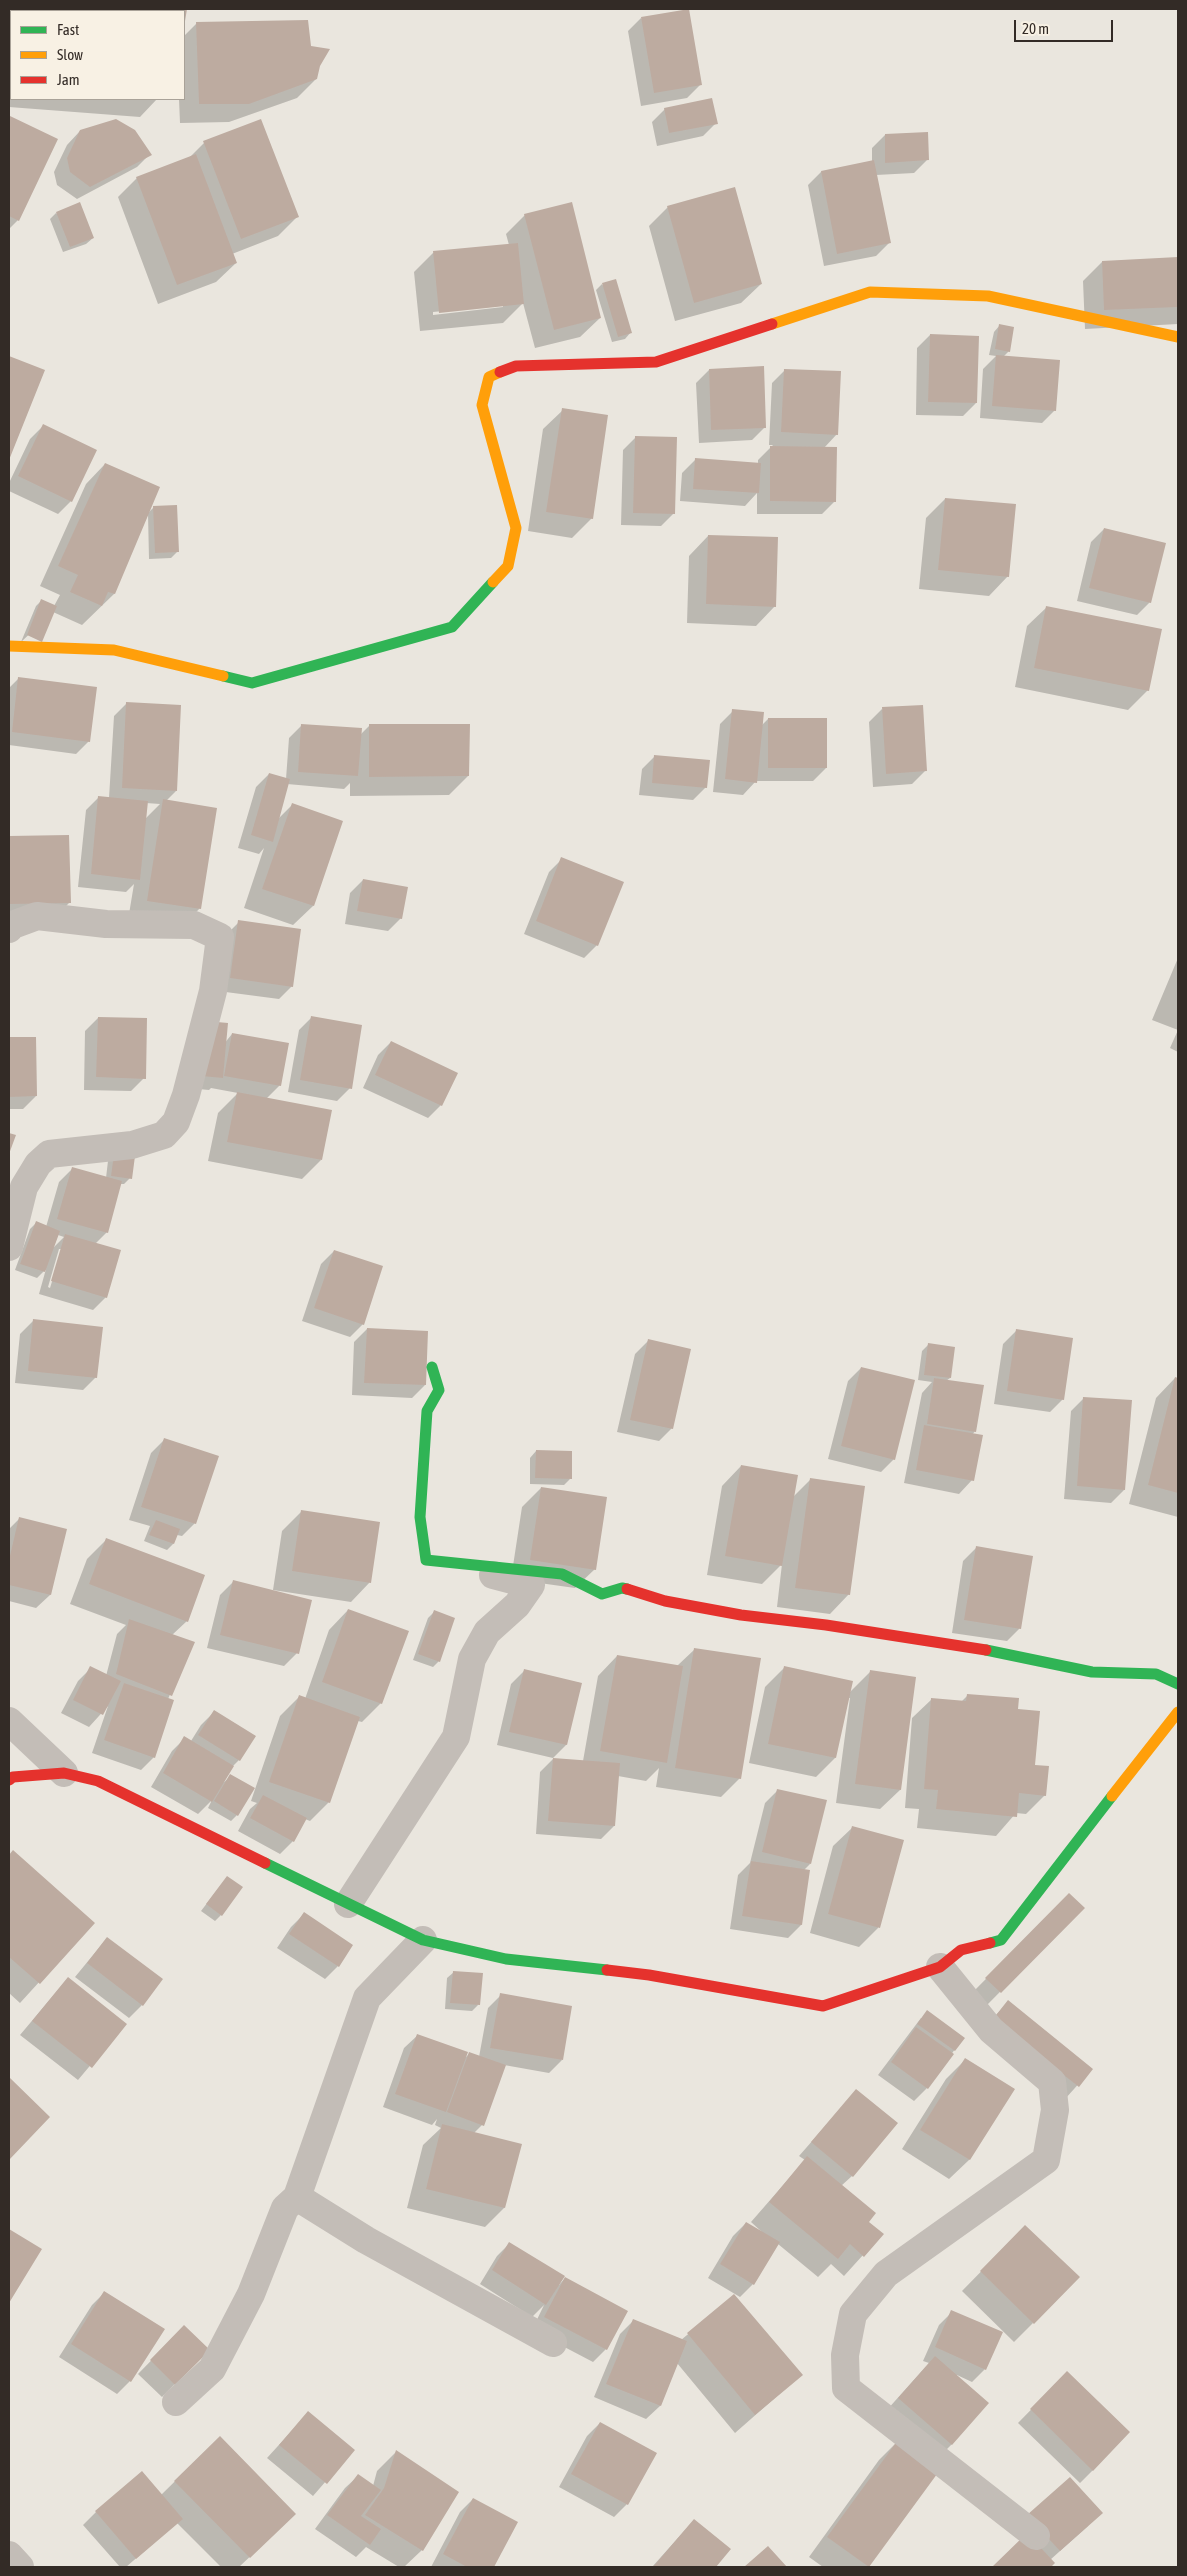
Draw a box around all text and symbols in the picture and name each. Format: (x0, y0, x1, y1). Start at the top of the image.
legend (10, 10, 185, 100)
scale bar (1017, 10, 1116, 42)
text: 20 m (1022, 20, 1049, 37)
text: Fast (57, 21, 79, 38)
text: Slow (57, 46, 83, 63)
text: Jam (57, 71, 80, 88)

